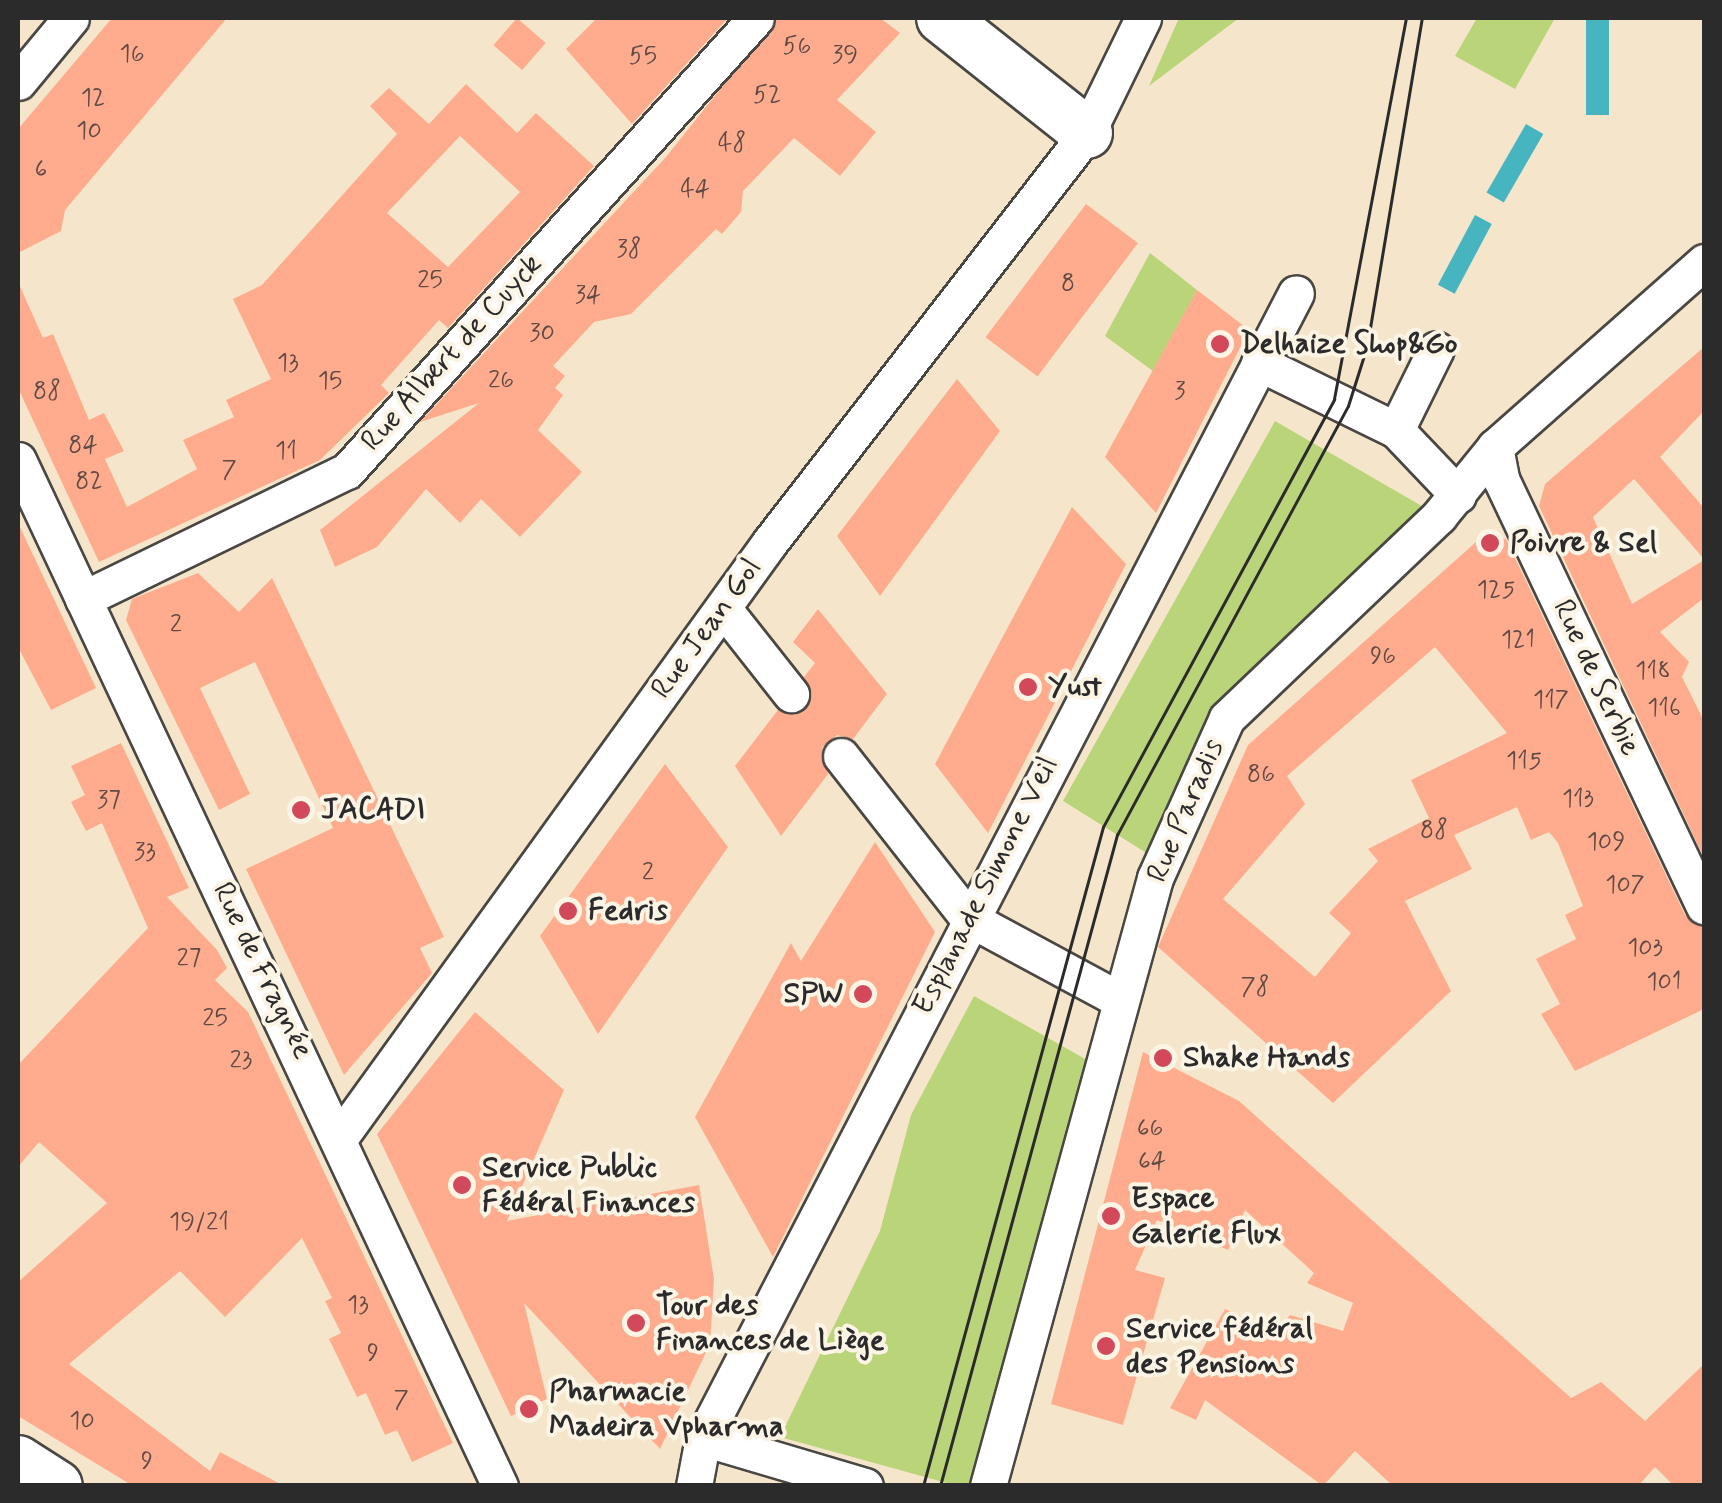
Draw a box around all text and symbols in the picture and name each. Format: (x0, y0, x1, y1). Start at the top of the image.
house number: 56 (783, 32, 811, 62)
house number: 16 (120, 40, 144, 70)
house number: 39 (832, 41, 858, 71)
house number: 55 (629, 42, 657, 72)
house number: 52 (753, 81, 781, 111)
house number: 12 (81, 84, 105, 114)
house number: 10 (76, 117, 102, 147)
house number: 48 (718, 129, 746, 159)
house number: 6 (35, 155, 47, 185)
house number: 44 (680, 175, 710, 205)
house number: 38 (617, 235, 641, 265)
street label: Rue Albert de Cuyck (354, 246, 550, 460)
house number: 25 (417, 266, 443, 296)
house number: 8 (1061, 269, 1075, 299)
house number: 34 (575, 281, 601, 311)
house number: 30 (529, 319, 555, 349)
place label: Delhaize Shop&Go (1240, 326, 1459, 362)
marker: Delhaize Shop&Go (1209, 333, 1231, 355)
house number: 13 (277, 349, 299, 379)
house number: 26 (488, 366, 514, 396)
house number: 15 (318, 367, 342, 397)
house number: 88 (33, 377, 61, 407)
house number: 3 (1174, 377, 1186, 407)
house number: 84 (68, 431, 98, 461)
house number: 11 (275, 437, 297, 467)
house number: 7 (221, 456, 237, 486)
house number: 82 (75, 467, 103, 497)
place label: Poivre & Sel (1510, 525, 1657, 561)
marker: Poivre & Sel (1479, 532, 1501, 554)
street label: Rue Jean Gol (644, 552, 770, 706)
house number: 125 (1477, 576, 1515, 606)
street label: Rue de Serbie (1544, 593, 1648, 763)
house number: 2 (170, 610, 182, 640)
house number: 121 (1501, 626, 1535, 656)
house number: 96 (1370, 642, 1396, 672)
house number: 118 (1635, 657, 1671, 687)
place label: Yust (1048, 669, 1102, 705)
marker: Yust (1017, 676, 1039, 698)
house number: 117 (1533, 686, 1569, 716)
house number: 116 (1647, 694, 1681, 724)
street label: Rue Paradis (1141, 736, 1231, 886)
street label: Esplanade Simone Veil (904, 747, 1068, 1025)
house number: 115 (1506, 747, 1542, 777)
house number: 86 (1247, 760, 1275, 790)
house number: 113 (1562, 785, 1594, 815)
house number: 37 (97, 786, 121, 816)
place label: JACADI (321, 792, 425, 828)
marker: JACADI (290, 799, 312, 821)
house number: 88 (1420, 816, 1448, 846)
house number: 109 (1587, 828, 1625, 858)
house number: 33 (134, 838, 156, 868)
house number: 2 (642, 858, 654, 888)
house number: 107 (1605, 871, 1645, 901)
street label: Rue de Fragnée (204, 877, 320, 1065)
place label: Fedris (588, 893, 668, 929)
marker: Fedris (557, 900, 579, 922)
house number: 103 (1627, 934, 1663, 964)
house number: 27 (177, 944, 201, 974)
house number: 101 (1646, 968, 1682, 998)
house number: 78 (1241, 973, 1269, 1003)
place label: SPW (783, 976, 843, 1012)
marker: SPW (852, 983, 874, 1005)
house number: 25 (202, 1004, 228, 1034)
place label: Shake Hands (1183, 1040, 1348, 1076)
house number: 23 (230, 1046, 252, 1076)
marker: Shake Hands (1152, 1047, 1174, 1069)
house number: 66 (1137, 1114, 1163, 1144)
house number: 64 (1138, 1147, 1166, 1177)
place label: Service Public Fédéral Finances (482, 1150, 697, 1220)
marker: Service Public Fédéral Finances (451, 1174, 473, 1196)
place label: Espace Galerie Flux (1131, 1181, 1284, 1252)
marker: Espace Galerie Flux (1100, 1205, 1122, 1227)
house number: 19/21 (169, 1208, 229, 1238)
place label: Tour des Finances de Liège (656, 1288, 882, 1358)
house number: 13 (347, 1291, 369, 1321)
place label: Service fédéral des Pensions (1126, 1311, 1313, 1382)
marker: Tour des Finances de Liège (625, 1312, 647, 1334)
marker: Service fédéral des Pensions (1095, 1335, 1117, 1357)
house number: 9 (367, 1339, 379, 1369)
place label: Pharmacie Madeira Vpharma (549, 1374, 781, 1444)
house number: 7 (393, 1386, 409, 1416)
marker: Pharmacie Madeira Vpharma (518, 1398, 540, 1420)
house number: 10 (69, 1407, 95, 1437)
house number: 9 (141, 1447, 153, 1477)

